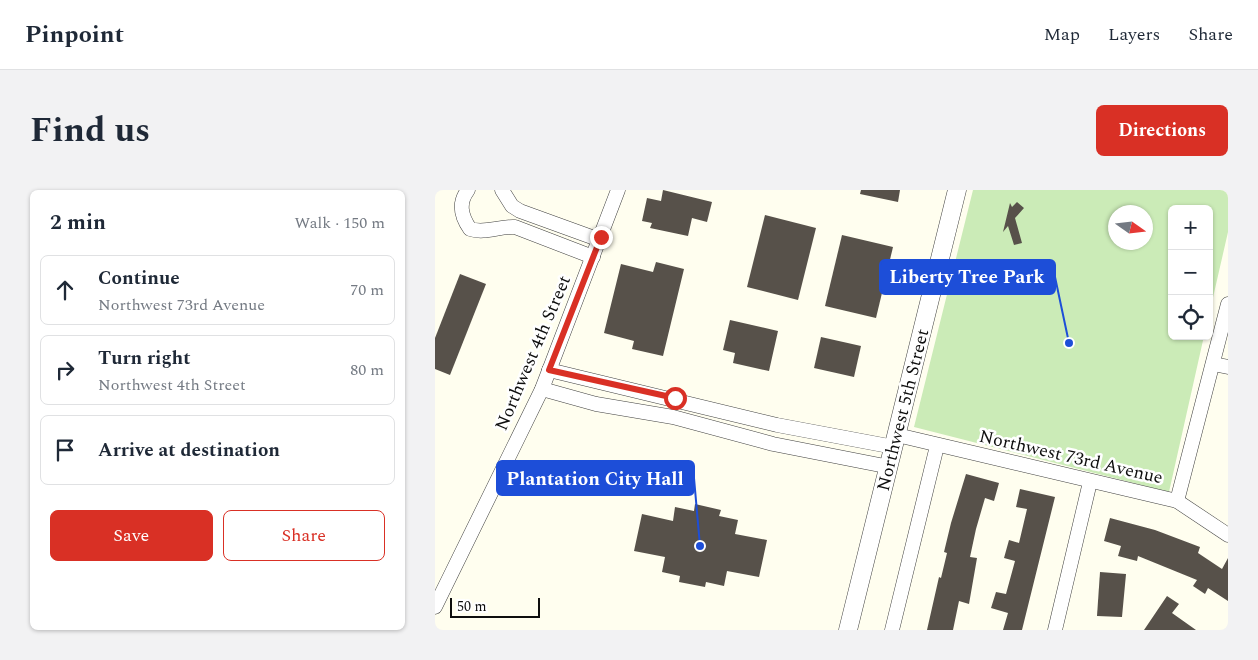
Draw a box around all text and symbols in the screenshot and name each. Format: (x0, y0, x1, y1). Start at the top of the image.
text: Pinpoint (25, 17, 124, 53)
text: Map (1044, 21, 1080, 48)
text: Layers (1108, 21, 1160, 48)
text: Share (1188, 21, 1233, 48)
text: Find us (30, 104, 150, 157)
button: Directions (1096, 105, 1228, 156)
north arrow (1108, 205, 1153, 250)
map controls (1168, 205, 1213, 340)
button: + (1168, 205, 1213, 250)
text: 2 min (50, 207, 106, 239)
text: Walk · 150 m (294, 211, 385, 235)
route end (590, 226, 613, 249)
button: − (1168, 250, 1213, 295)
callout: Liberty Tree Park (880, 260, 1055, 294)
text: Liberty Tree Park (889, 263, 1045, 292)
text: Continue (98, 264, 180, 293)
street label: Northwest 4th Street (488, 271, 578, 435)
icon: ahead (51, 276, 79, 304)
text: 70 m (350, 278, 384, 302)
text: Northwest 73rd Avenue (98, 293, 265, 317)
button: locate (1168, 295, 1213, 340)
street label: Northwest 5th Street (870, 326, 936, 494)
text: Turn right (98, 344, 191, 373)
icon: right (51, 356, 79, 384)
text: 80 m (350, 358, 384, 382)
text: Northwest 4th Street (98, 373, 246, 397)
route start (664, 387, 687, 410)
street label: Northwest 73rd Avenue (976, 423, 1166, 491)
icon: arrive (51, 436, 79, 464)
text: Arrive at destination (98, 436, 280, 465)
callout: Plantation City Hall (497, 461, 694, 495)
text: Plantation City Hall (506, 465, 684, 494)
button: Save (50, 510, 213, 561)
button: Share (223, 510, 385, 561)
scale bar (450, 595, 540, 618)
text: 50 m (457, 596, 487, 617)

